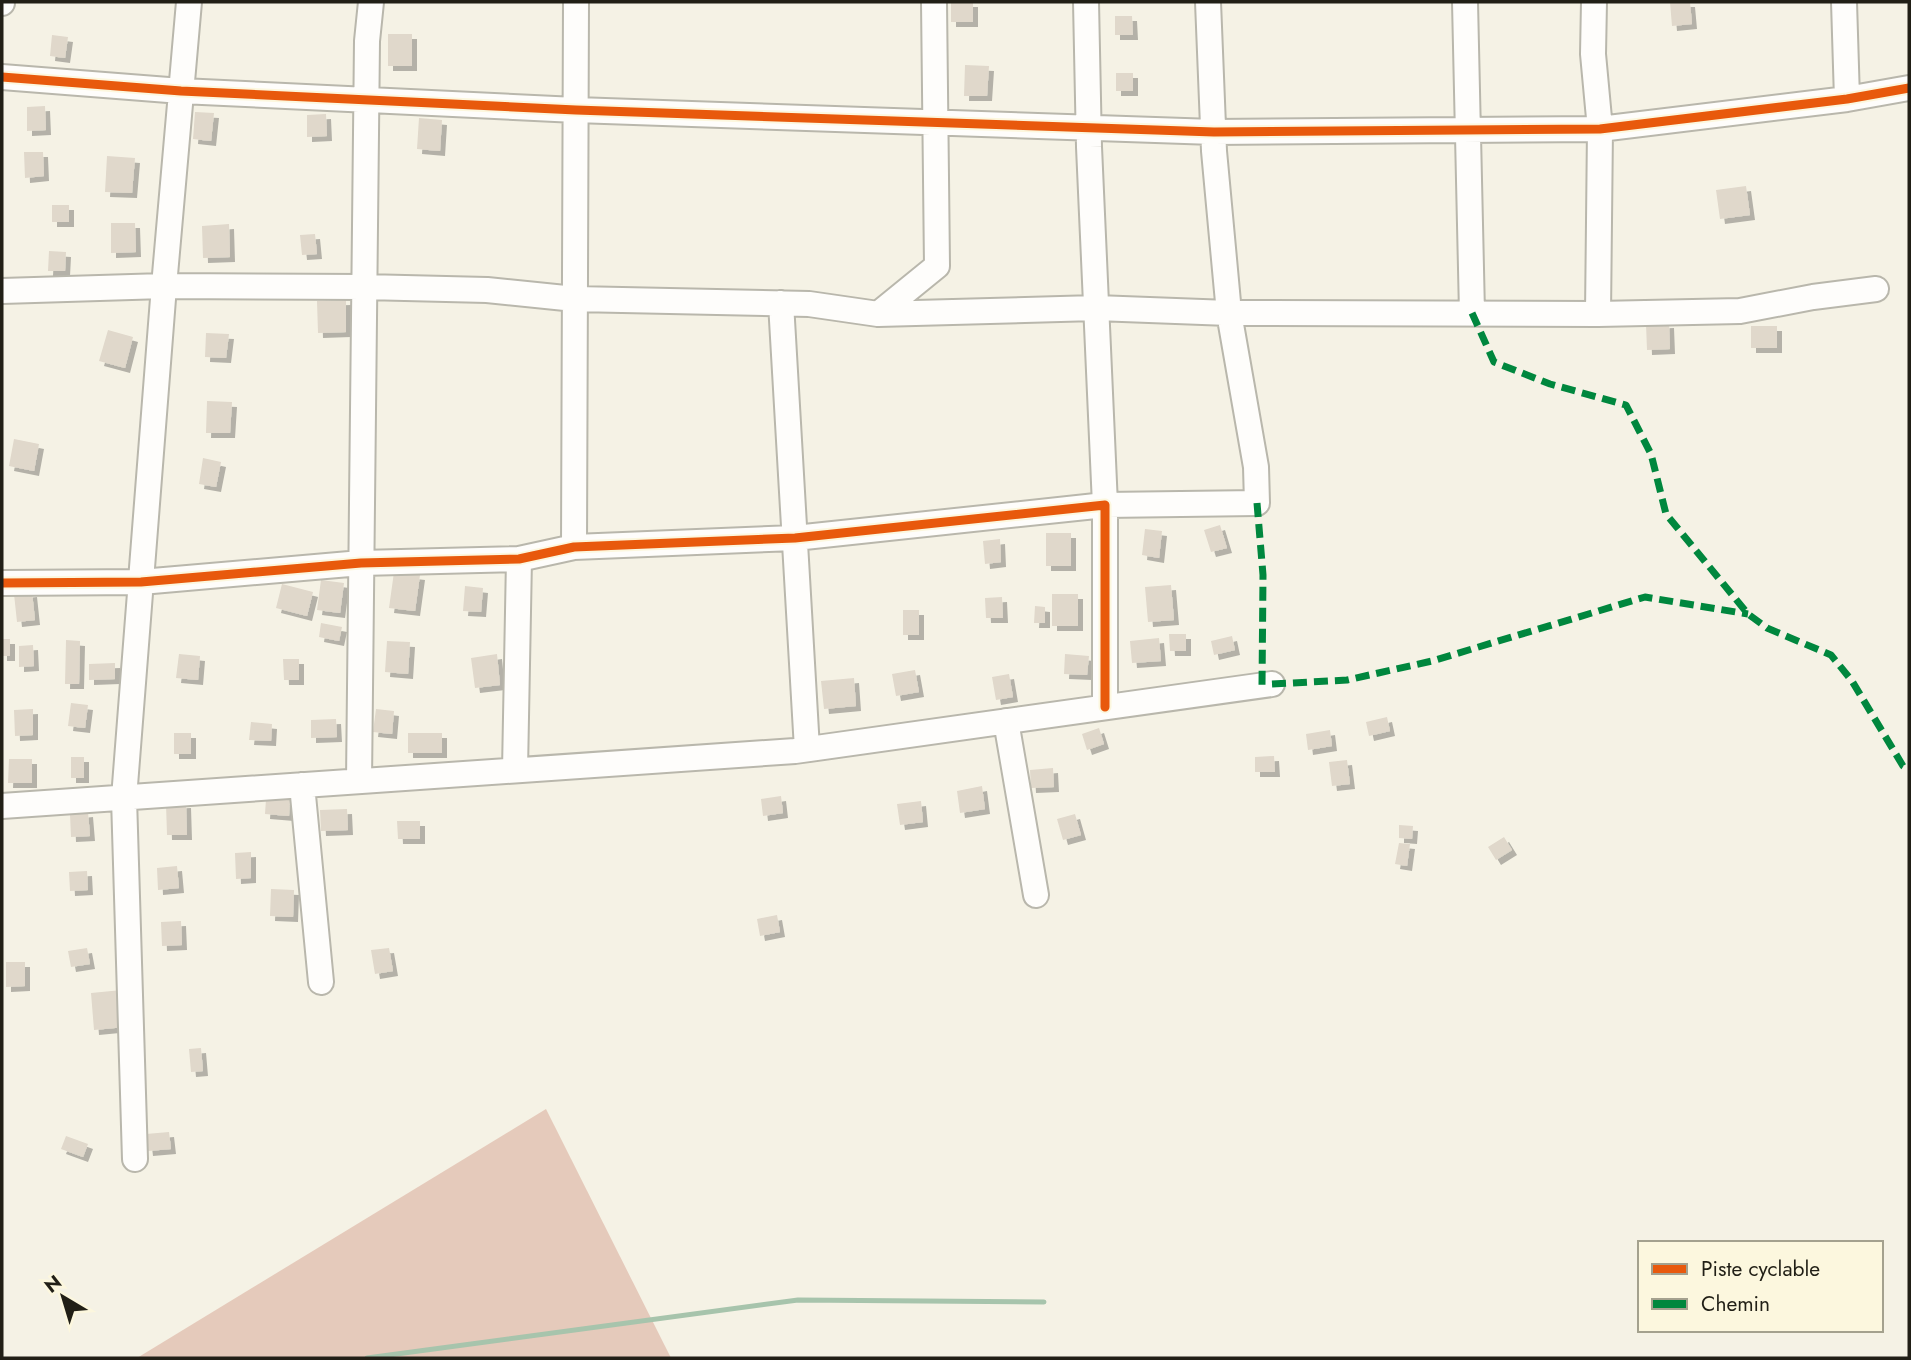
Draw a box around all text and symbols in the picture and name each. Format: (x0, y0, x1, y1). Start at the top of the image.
legend (1638, 1241, 1883, 1332)
text: Piste cyclable (1701, 1254, 1820, 1284)
north arrow (28, 1262, 98, 1332)
text: N (39, 1269, 67, 1299)
text: Chemin (1701, 1289, 1770, 1319)

